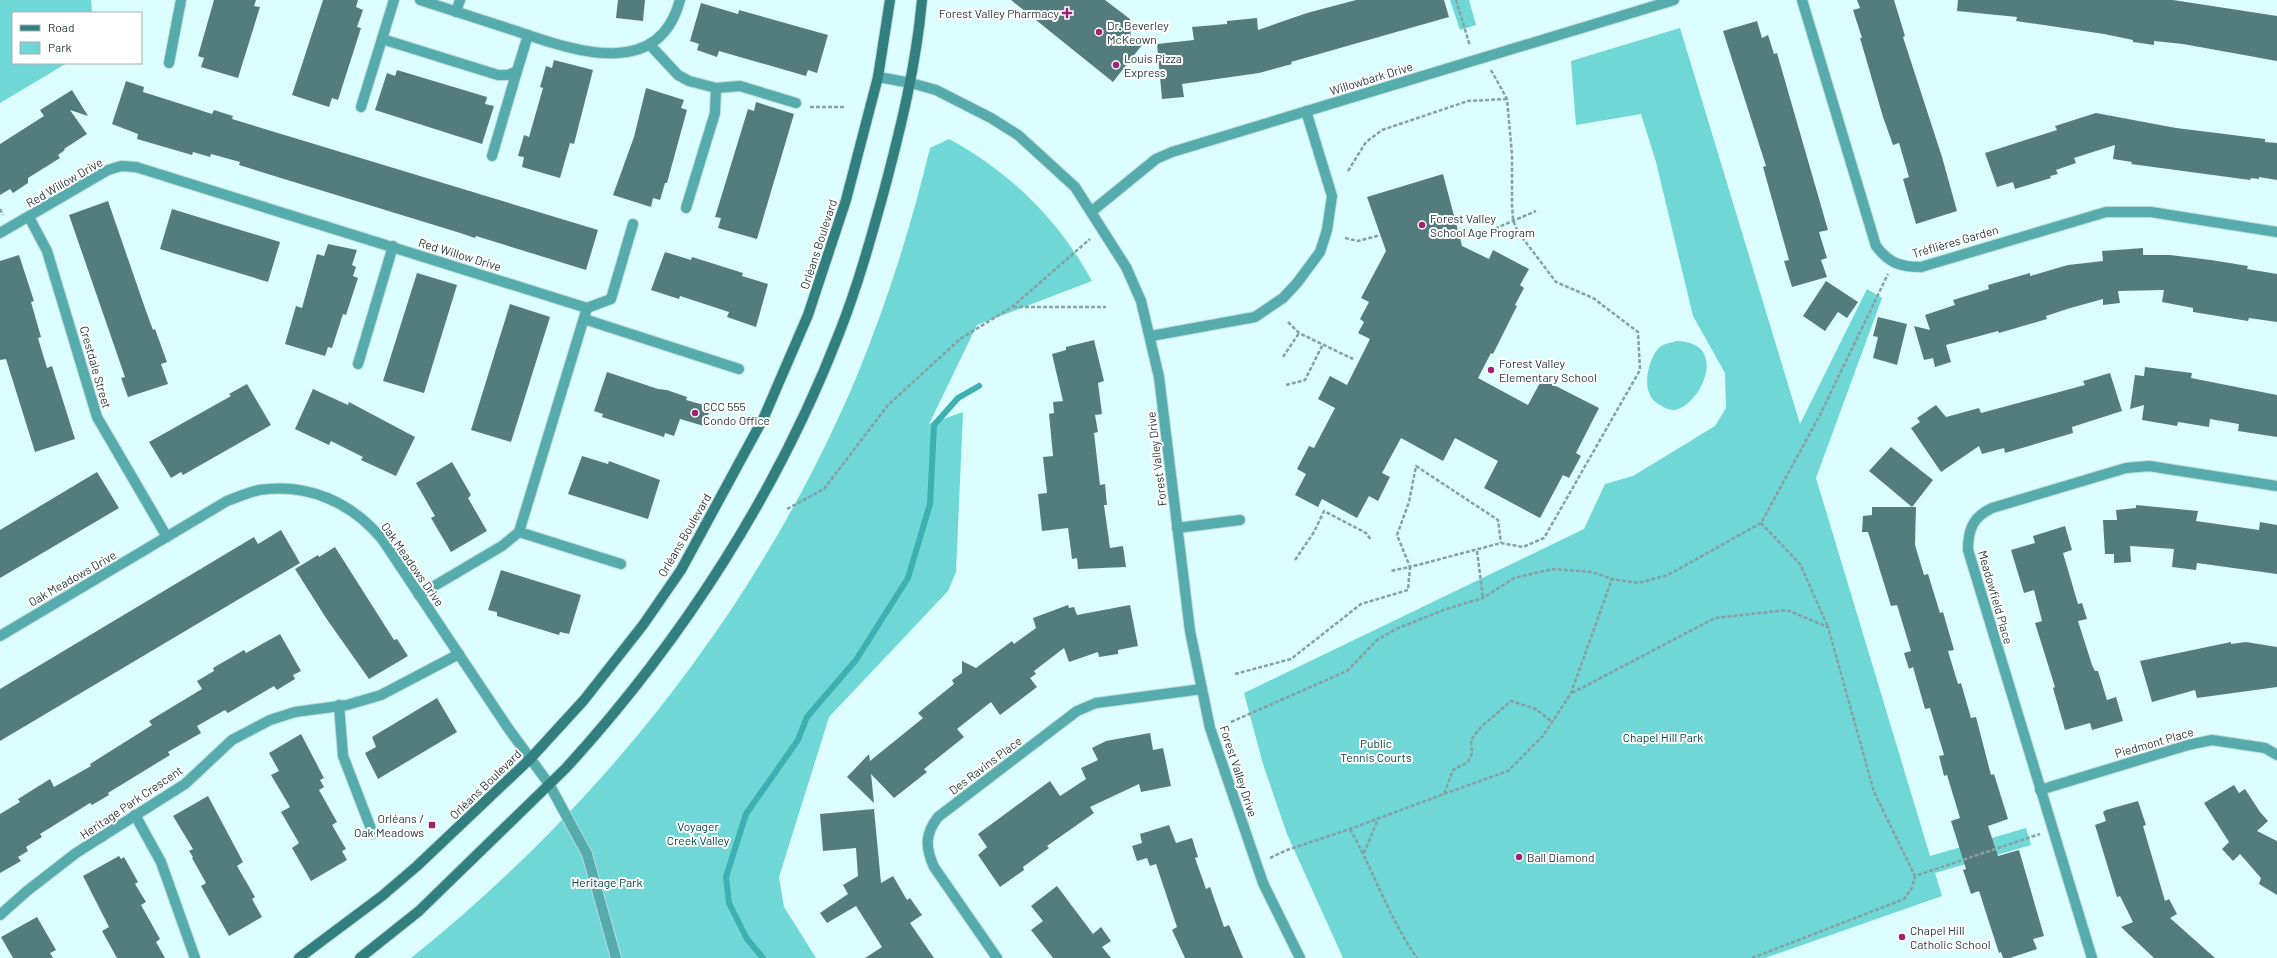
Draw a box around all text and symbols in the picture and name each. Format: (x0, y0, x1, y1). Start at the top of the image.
place label: Forest Valley Pharmacy (939, 6, 1059, 20)
marker: Forest Valley Pharmacy (1062, 8, 1072, 18)
legend (12, 12, 142, 64)
place label: Dr. Beverley McKeown (1107, 18, 1169, 46)
text: Road (48, 20, 75, 34)
marker: Dr. Beverley McKeown (1094, 27, 1104, 37)
text: Park (48, 40, 72, 54)
place label: Louis Pizza Express (1124, 51, 1182, 79)
street label: Willowbark Drive (1328, 59, 1414, 97)
marker: Louis Pizza Express (1111, 60, 1121, 70)
street label: Red Willow Drive (23, 154, 105, 210)
street label: Orléans Boulevard (797, 197, 839, 291)
place label: Forest Valley School Age Program (1430, 211, 1535, 239)
marker: Forest Valley School Age Program (1417, 220, 1427, 230)
street label: Tréflières Garden (1910, 222, 2000, 260)
street label: Red Willow Drive (417, 235, 503, 273)
street label: Crestdale Street (78, 324, 114, 410)
place label: Forest Valley Elementary School (1499, 356, 1597, 384)
marker: Forest Valley Elementary School (1486, 365, 1496, 375)
place label: CCC 555 Condo Office (703, 399, 770, 427)
marker: CCC 555 Condo Office (690, 408, 700, 418)
street label: Forest Valley Drive (1143, 411, 1169, 507)
street label: Orléans Boulevard (654, 491, 714, 579)
street label: Oak Meadows Drive (379, 519, 447, 609)
street label: Oak Meadows Drive (26, 547, 118, 609)
street label: Meadowfield Place (1976, 549, 2016, 645)
street label: Forest Valley Drive (1218, 724, 1260, 818)
street label: Piedmont Place (2113, 724, 2195, 760)
park label: Chapel Hill Park (1623, 730, 1703, 744)
street label: Des Ravins Place (946, 733, 1024, 797)
park label: Public Tennis Courts (1340, 736, 1412, 764)
street label: Orléans Boulevard (446, 746, 524, 822)
street label: Heritage Park Crescent (77, 763, 185, 841)
place label: Orléans / Oak Meadows (354, 811, 424, 839)
park label: Voyager Creek Valley (667, 819, 730, 847)
marker: Orléans / Oak Meadows (427, 820, 437, 830)
place label: Ball Diamond (1527, 850, 1594, 864)
marker: Ball Diamond (1514, 852, 1524, 862)
park label: Heritage Park (572, 875, 642, 889)
place label: Chapel Hill Catholic School (1910, 923, 1991, 951)
marker: Chapel Hill Catholic School (1897, 932, 1907, 942)

